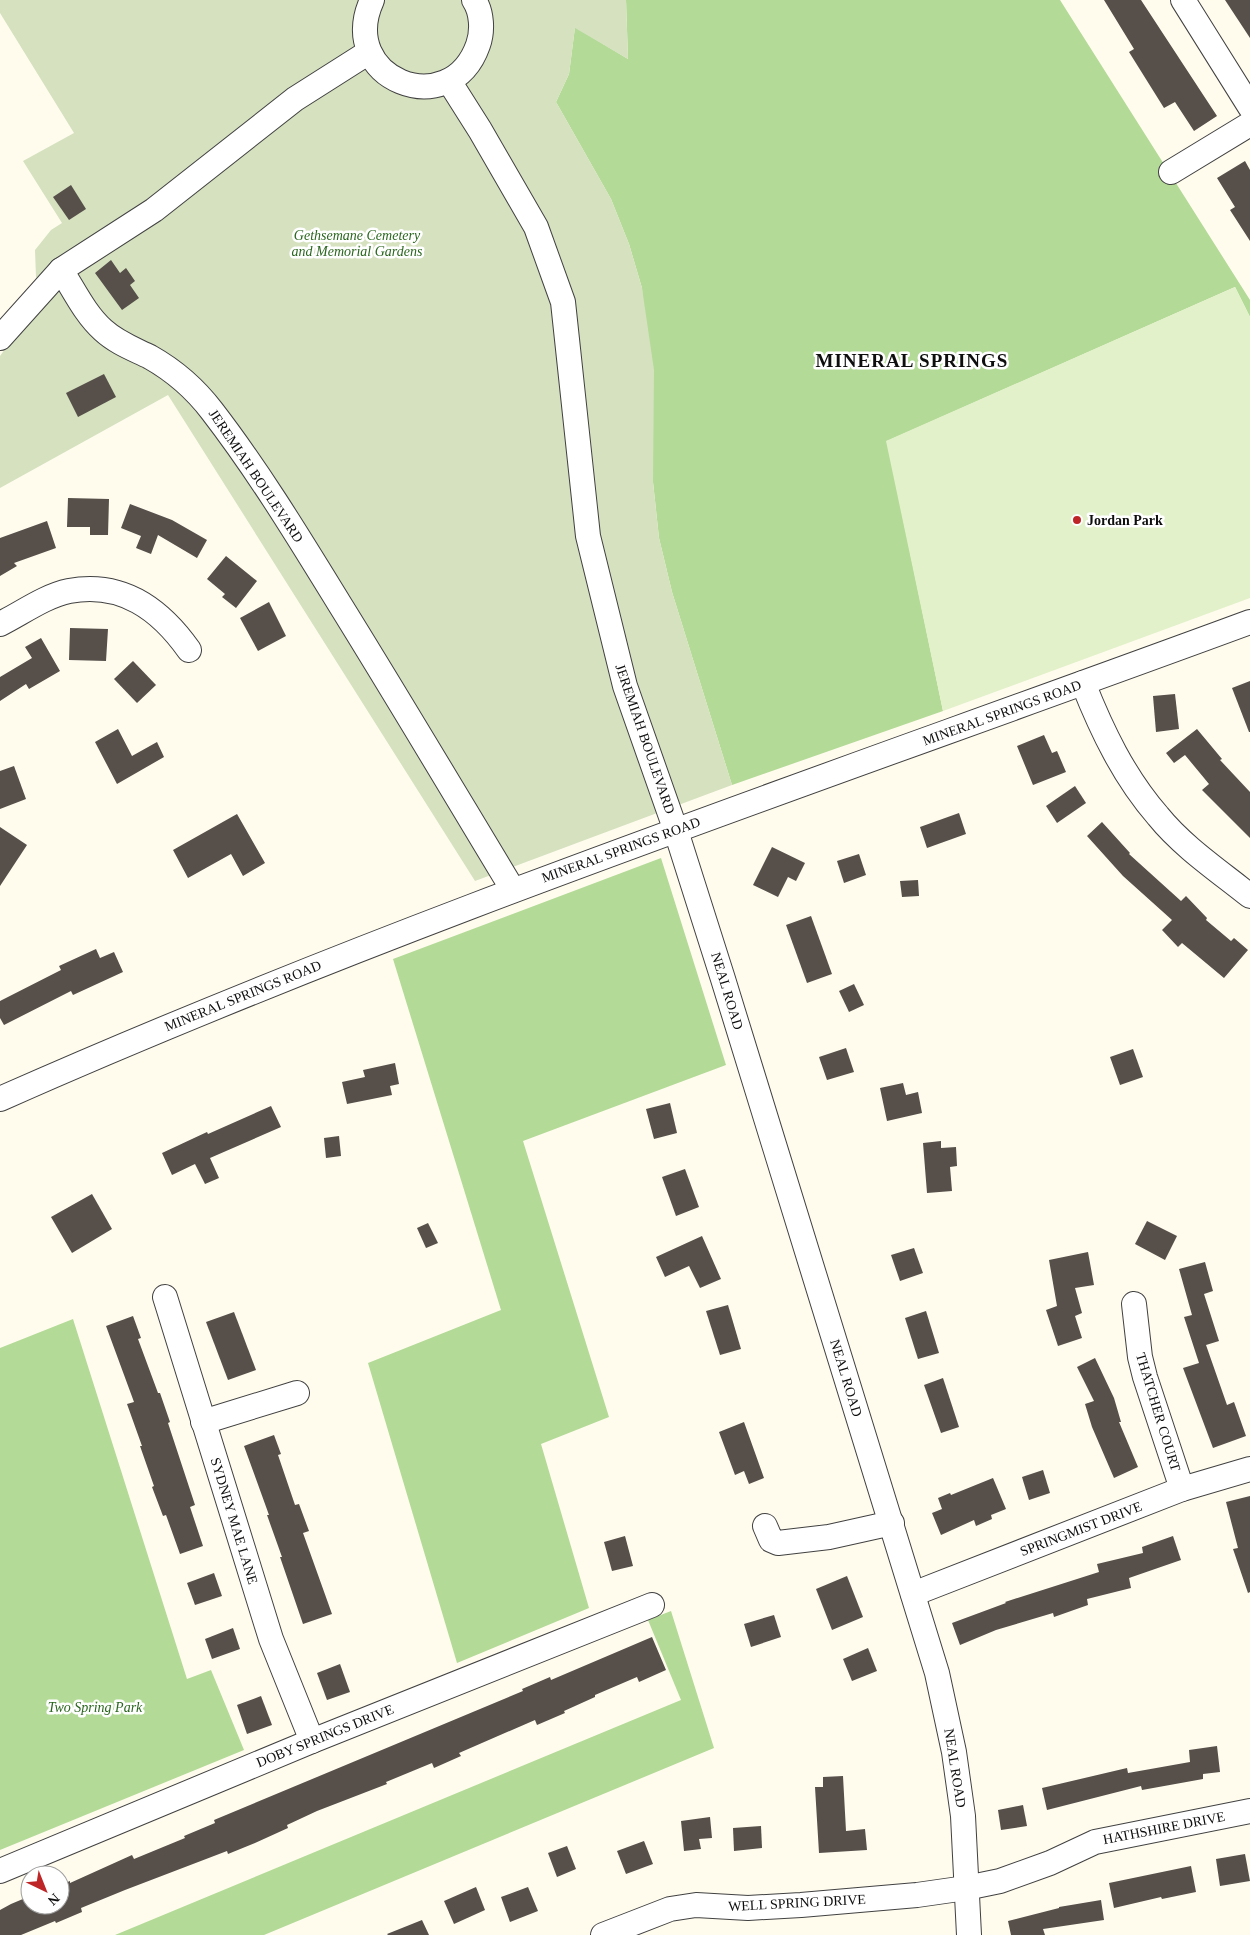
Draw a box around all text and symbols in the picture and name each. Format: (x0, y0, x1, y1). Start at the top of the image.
park label: Gethsemane Cemetery and Memorial Gardens (292, 228, 423, 259)
district label: MINERAL SPRINGS (816, 350, 1008, 371)
street label: JEREMIAH BOULEVARD (206, 407, 306, 545)
place label: Jordan Park (1087, 513, 1163, 528)
marker: Jordan Park (1071, 514, 1083, 526)
street label: JEREMIAH BOULEVARD (612, 662, 678, 816)
street label: MINERAL SPRINGS ROAD (921, 677, 1083, 749)
street label: MINERAL SPRINGS ROAD (540, 814, 702, 886)
street label: NEAL ROAD (708, 951, 746, 1031)
street label: MINERAL SPRINGS ROAD (163, 958, 323, 1034)
street label: NEAL ROAD (827, 1338, 865, 1418)
street label: THATCHER COURT (1133, 1351, 1183, 1474)
street label: SYDNEY MAE LANE (208, 1456, 260, 1586)
street label: SPRINGMIST DRIVE (1018, 1499, 1144, 1559)
park label: Two Spring Park (48, 1700, 143, 1715)
street label: DOBY SPRINGS DRIVE (254, 1702, 396, 1770)
street label: NEAL ROAD (941, 1727, 969, 1809)
street label: HATHSHIRE DRIVE (1102, 1809, 1226, 1847)
north arrow (20, 1865, 70, 1915)
text: N (45, 1890, 62, 1908)
street label: WELL SPRING DRIVE (728, 1892, 866, 1914)

